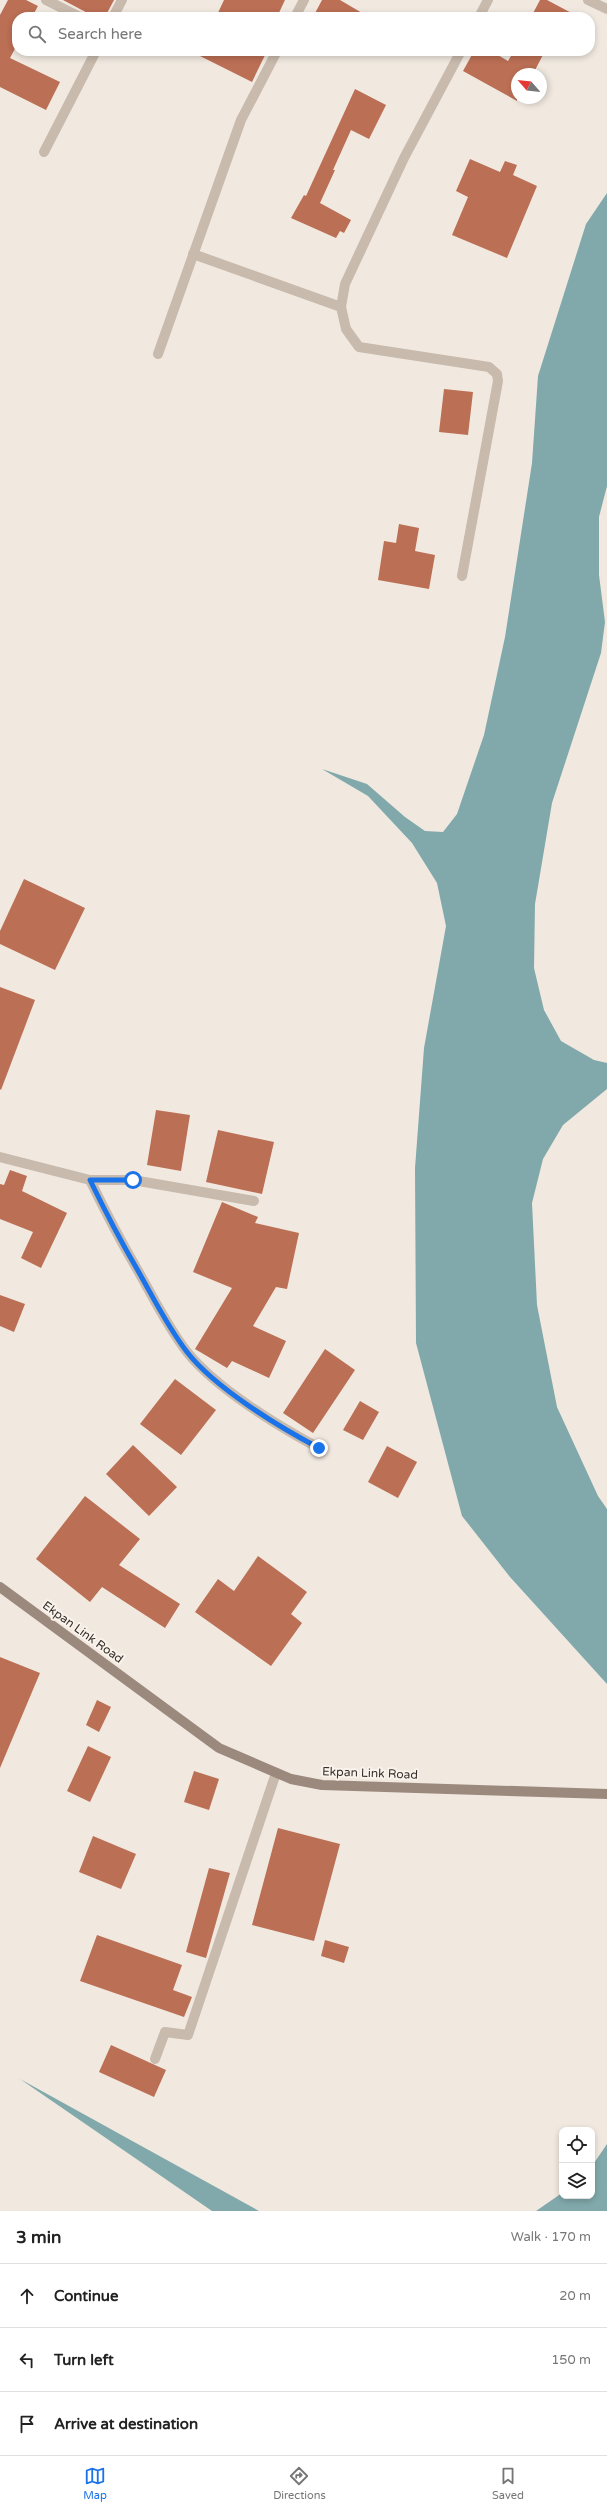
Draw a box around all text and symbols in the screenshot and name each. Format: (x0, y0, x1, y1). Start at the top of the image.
search box (12, 12, 595, 56)
icon: search (26, 23, 48, 45)
text: Search here (58, 25, 142, 43)
north arrow (511, 68, 547, 104)
route start (124, 1171, 142, 1189)
route end (310, 1439, 328, 1457)
street label: Ekpan Link Road (40, 1598, 126, 1666)
street label: Ekpan Link Road (322, 1764, 418, 1782)
map controls (559, 2127, 595, 2199)
button: locate (559, 2127, 595, 2163)
button: layers (559, 2163, 595, 2199)
text: 3 min (16, 2227, 61, 2248)
text: Walk · 170 m (511, 2229, 591, 2245)
icon: ahead (16, 2285, 38, 2307)
text: Continue (54, 2287, 118, 2305)
text: 20 m (559, 2288, 591, 2304)
icon: left (16, 2349, 38, 2371)
text: Turn left (54, 2351, 114, 2369)
text: 150 m (551, 2352, 591, 2368)
icon: arrive (16, 2413, 38, 2435)
text: Arrive at destination (54, 2415, 198, 2433)
tab: Map (83, 2465, 107, 2502)
tab: Directions (273, 2465, 326, 2502)
tab: Saved (492, 2465, 524, 2502)

